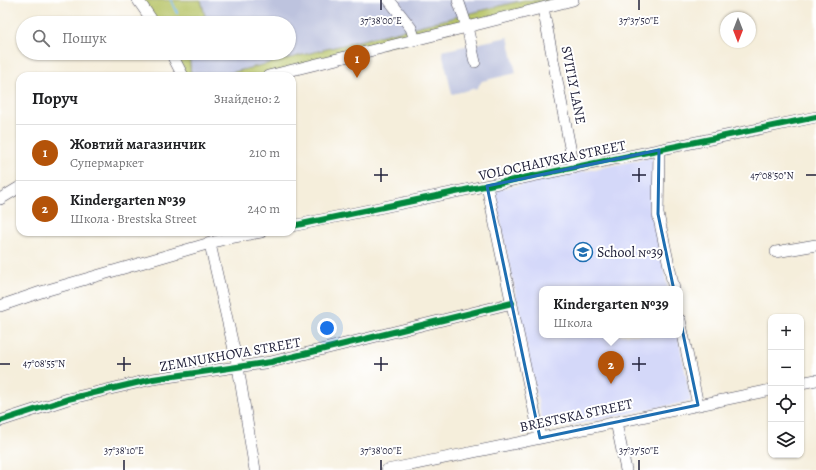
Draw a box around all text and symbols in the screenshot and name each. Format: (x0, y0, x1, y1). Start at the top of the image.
north arrow (720, 12, 756, 48)
text: 37°38'00"E (360, 14, 402, 27)
text: 37°37'50"E (619, 14, 659, 27)
search box (16, 16, 296, 60)
icon: search (30, 27, 52, 49)
text: Пошук (62, 28, 107, 48)
street label: SVITLY LANE (557, 44, 590, 126)
pin: 1 (344, 45, 370, 78)
text: Поруч (32, 87, 78, 110)
text: Знайдено: 2 (214, 90, 280, 107)
text: Жовтий магазинчик (70, 134, 206, 154)
street label: VOLOCHAIVSKA STREET (476, 136, 628, 186)
text: 1 (43, 144, 47, 161)
text: 210 m (249, 144, 280, 161)
text: Супермаркет (70, 154, 144, 171)
text: 47°08'50"N (750, 169, 794, 182)
text: Kindergarten №39 (70, 190, 186, 210)
text: 2 (42, 200, 48, 217)
text: 240 m (248, 200, 280, 217)
text: Школа · Brestska Street (70, 210, 197, 227)
school or university icon: School №39 (572, 241, 594, 263)
place label: School №39 (597, 243, 663, 262)
popup (539, 286, 683, 338)
text: Kindergarten №39 (553, 294, 669, 314)
text: Школа (553, 314, 592, 331)
map controls (768, 314, 804, 458)
button: + (768, 314, 804, 350)
your location (317, 318, 337, 338)
street label: ZEMNUKHOVA STREET (158, 333, 303, 376)
button: − (768, 350, 804, 386)
pin: 2 (598, 351, 624, 384)
text: 47°08'55"N (23, 357, 65, 370)
button: locate (768, 386, 804, 422)
street label: BRESTSKA STREET (518, 394, 635, 437)
button: layers (768, 422, 804, 458)
text: 37°38'10"E (104, 444, 144, 457)
text: 37°38'00"E (360, 444, 402, 457)
text: 37°37'50"E (619, 444, 659, 457)

